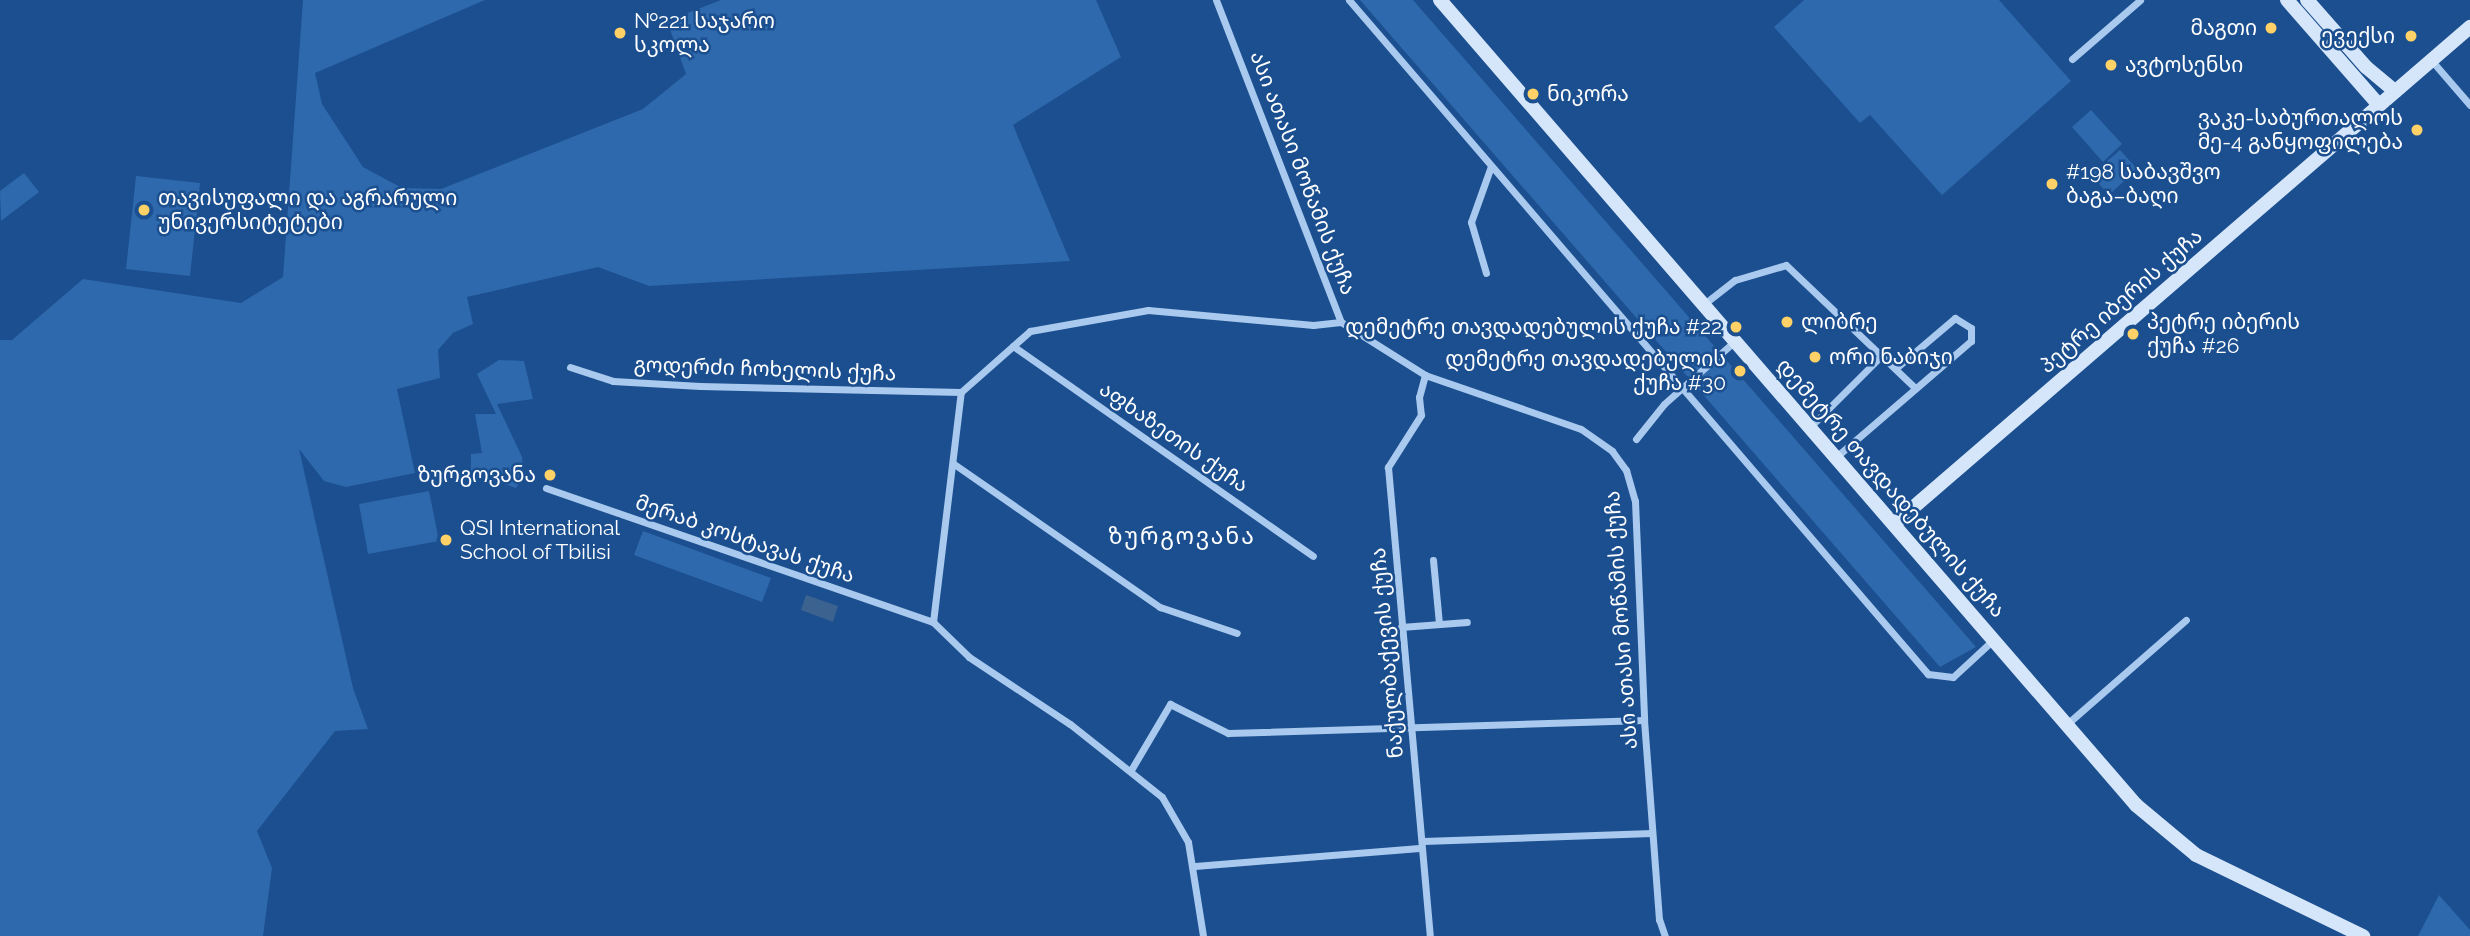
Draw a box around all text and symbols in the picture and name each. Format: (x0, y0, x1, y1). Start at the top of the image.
place label: №221 საჯარო სკოლა (634, 8, 775, 58)
place label: მაგთი (2191, 15, 2257, 41)
marker: მაგთი (2263, 20, 2279, 36)
place label: ევექსი (2321, 23, 2395, 49)
marker: №221 საჯარო სკოლა (612, 25, 628, 41)
marker: ევექსი (2401, 26, 2421, 46)
street label: ასი ათასი მოწამის ქუჩა (1245, 48, 1361, 298)
place label: ავტოსენსი (2125, 52, 2243, 78)
marker: ავტოსენსი (2103, 57, 2119, 73)
place label: ნიკორა (1547, 81, 1629, 107)
marker: ნიკორა (1525, 86, 1541, 102)
place label: ვაკე-საბურთალოს მე-4 განყოფილება (2198, 105, 2403, 155)
marker: ვაკე-საბურთალოს მე-4 განყოფილება (2409, 122, 2425, 138)
place label: #198 საბავშვო ბაგა–ბაღი (2066, 159, 2221, 209)
marker: #198 საბავშვო ბაგა–ბაღი (2044, 176, 2060, 192)
place label: თავისუფალი და აგრარული უნივერსიტეტები (158, 185, 457, 235)
marker: თავისუფალი და აგრარული უნივერსიტეტები (136, 202, 152, 218)
street label: პეტრე იბერის ქუჩა (2034, 223, 2208, 379)
place label: ლიბრე (1801, 309, 1878, 335)
place label: პეტრე იბერის ქუჩა #26 (2147, 309, 2300, 359)
place label: დემეტრე თავდადებულის ქუჩა #22 (1345, 314, 1722, 340)
marker: ლიბრე (1779, 314, 1795, 330)
marker: დემეტრე თავდადებულის ქუჩა #22 (1728, 319, 1744, 335)
marker: პეტრე იბერის ქუჩა #26 (2125, 326, 2141, 342)
place label: ორი ნაბიჯი (1829, 344, 1953, 370)
place label: დემეტრე თავდადებულის ქუჩა #30 (1445, 346, 1726, 396)
marker: ორი ნაბიჯი (1807, 349, 1823, 365)
street label: გოდერძი ჩოხელის ქუჩა (633, 352, 897, 386)
street label: დემეტრე თავდადებულის ქუჩა (1772, 353, 2010, 623)
marker: დემეტრე თავდადებულის ქუჩა #30 (1732, 363, 1748, 379)
street label: აფხაზეთის ქუჩა (1095, 376, 1253, 498)
place label: ზურგოვანა (418, 462, 536, 488)
marker: ზურგოვანა (542, 467, 558, 483)
street label: მერაბ კოსტავას ქუჩა (632, 490, 858, 588)
street label: ასი ათასი მოწამის ქუჩა (1599, 490, 1643, 750)
place label: QSI International School of Tbilisi (460, 515, 620, 565)
district label: ზურგოვანა (1109, 522, 1255, 550)
marker: QSI International School of Tbilisi (438, 532, 454, 548)
street label: ნაქულბაქევის ქუჩა (1365, 547, 1409, 759)

